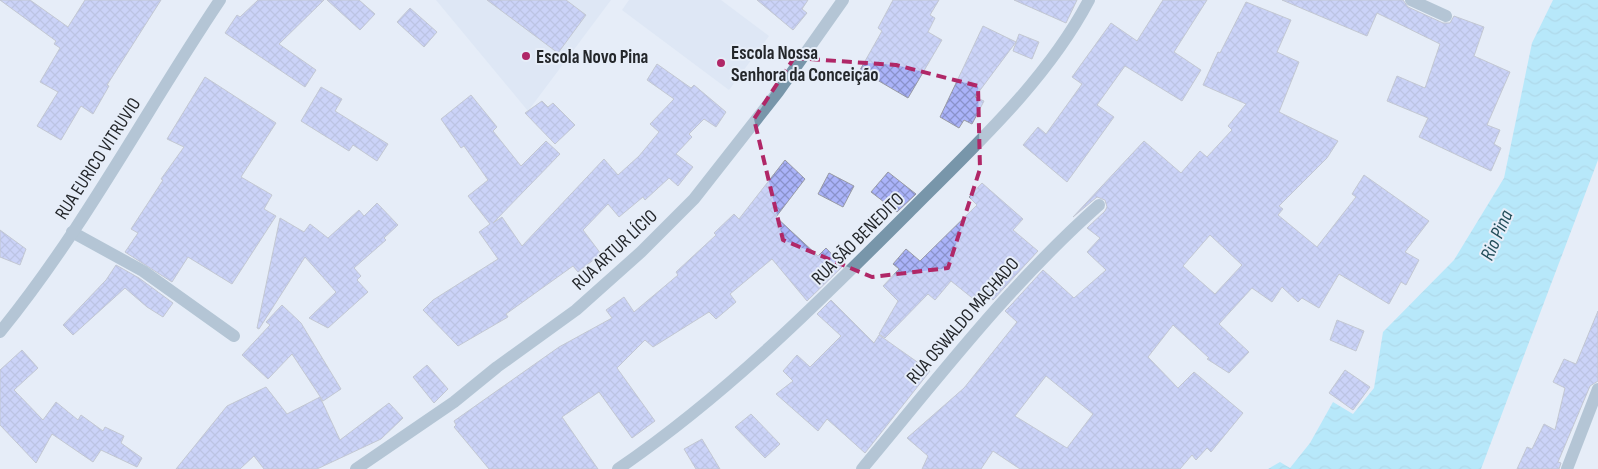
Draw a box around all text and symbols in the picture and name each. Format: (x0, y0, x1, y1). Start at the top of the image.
place label: Escola Nossa Senhora da Conceição (731, 42, 878, 87)
place label: Escola Novo Pina (536, 46, 648, 69)
marker: Escola Novo Pina (520, 50, 532, 62)
marker: Escola Nossa Senhora da Conceição (715, 57, 727, 69)
street label: RUA EURICO VITRUVIO (50, 94, 146, 224)
street label: RUA SÃO BENEDITO (807, 188, 909, 290)
street label: RUA ARTUR LÍCIO (568, 205, 662, 295)
water label: Rio Pina (1475, 207, 1519, 264)
street label: RUA OSWALDO MACHADO (902, 253, 1024, 389)

